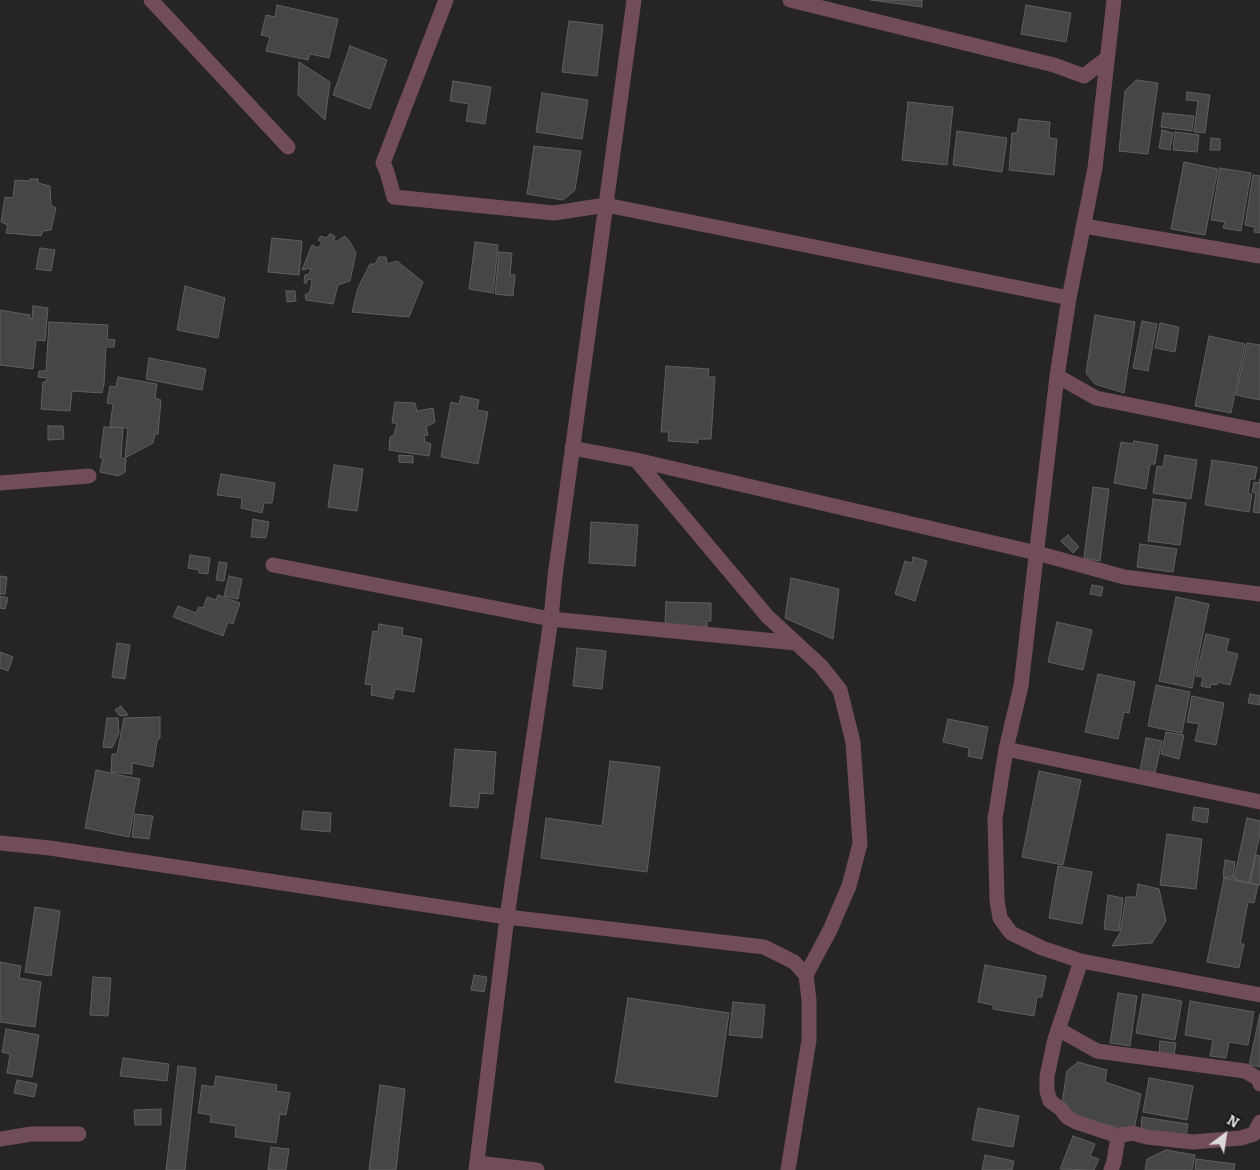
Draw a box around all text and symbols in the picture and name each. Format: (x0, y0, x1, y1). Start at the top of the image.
north arrow (1200, 1110, 1250, 1160)
text: N (1224, 1112, 1242, 1132)

